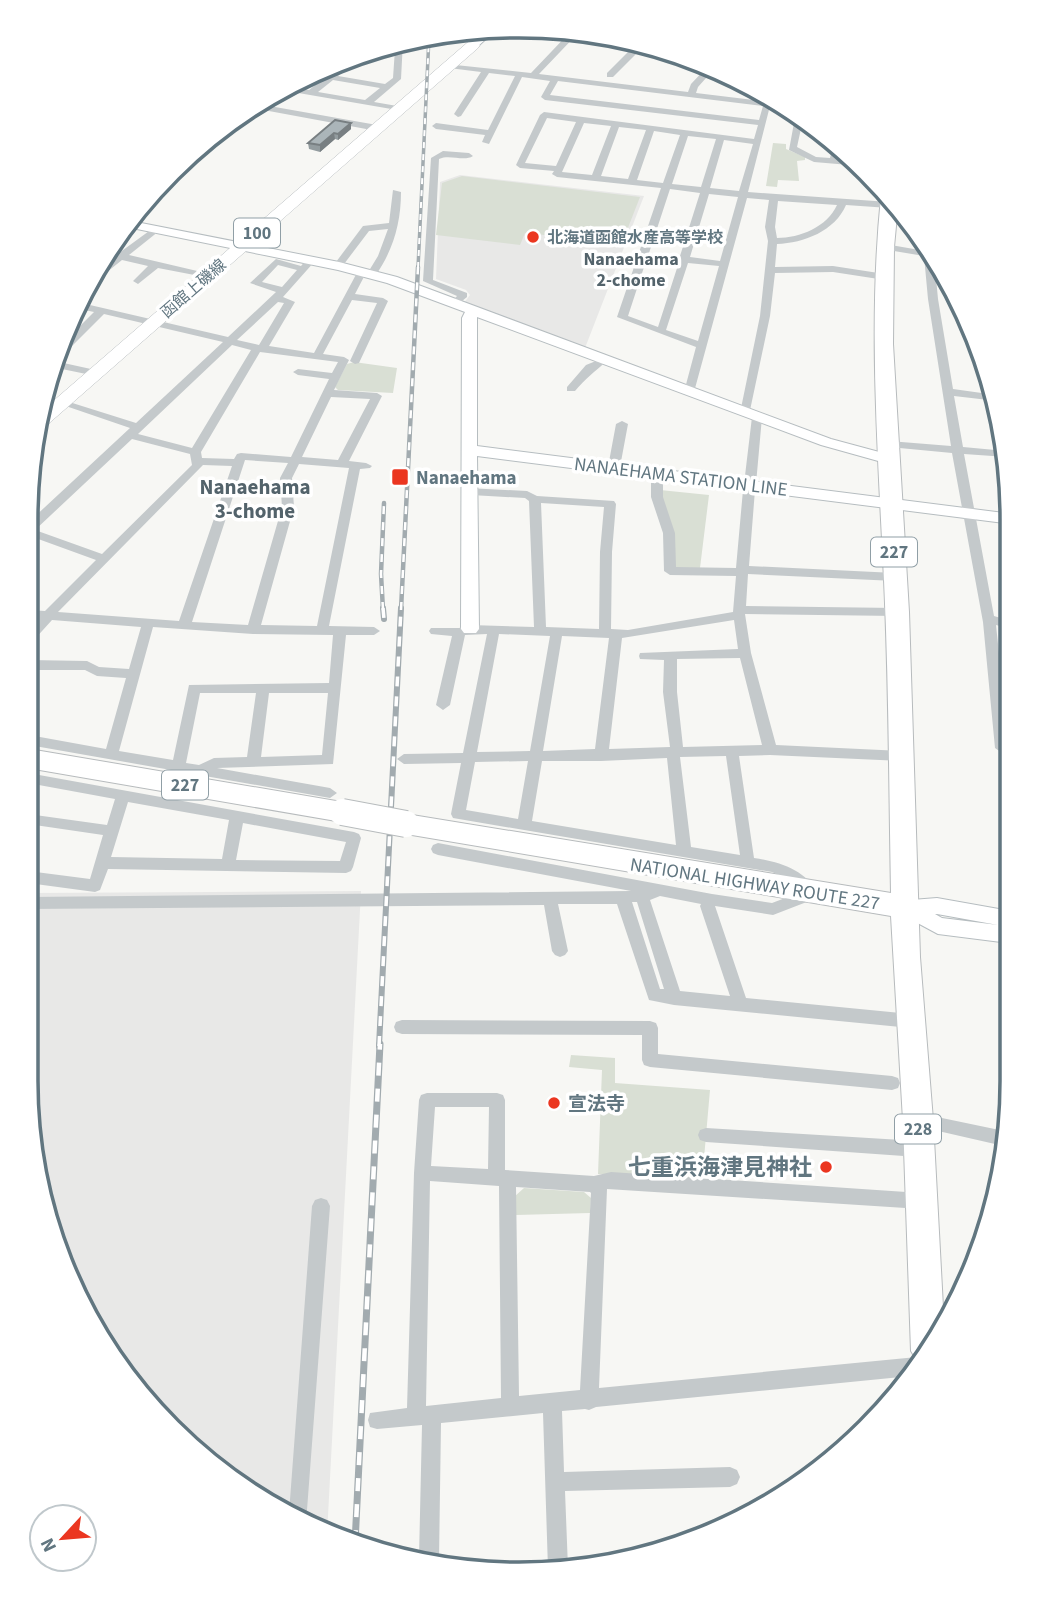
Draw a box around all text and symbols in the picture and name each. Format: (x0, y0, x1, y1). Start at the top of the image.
road number: 100 (234, 218, 280, 247)
place label: 北海道函館水産高等学校 (547, 227, 723, 249)
marker: 北海道函館水産高等学校 (525, 229, 541, 245)
district label: Nanaehama 2-chome (583, 247, 679, 293)
street label: 函館上磯線 (156, 254, 231, 323)
street label: NANAEHAMA STATION LINE (573, 451, 789, 504)
place label: Nanaehama (416, 465, 517, 492)
marker: Nanaehama (390, 467, 410, 487)
district label: Nanaehama 3-chome (199, 472, 311, 526)
road number: 227 (871, 538, 917, 566)
road number: 227 (162, 770, 208, 800)
street label: NATIONAL HIGHWAY ROUTE 227 (628, 851, 882, 918)
place label: 宣法寺 (568, 1091, 625, 1118)
marker: 宣法寺 (546, 1095, 562, 1111)
road number: 228 (895, 1114, 941, 1144)
place label: 七重浜海津見神社 (628, 1151, 812, 1184)
marker: 七重浜海津見神社 (818, 1159, 834, 1175)
north arrow (28, 1503, 98, 1573)
text: N (34, 1533, 64, 1556)

